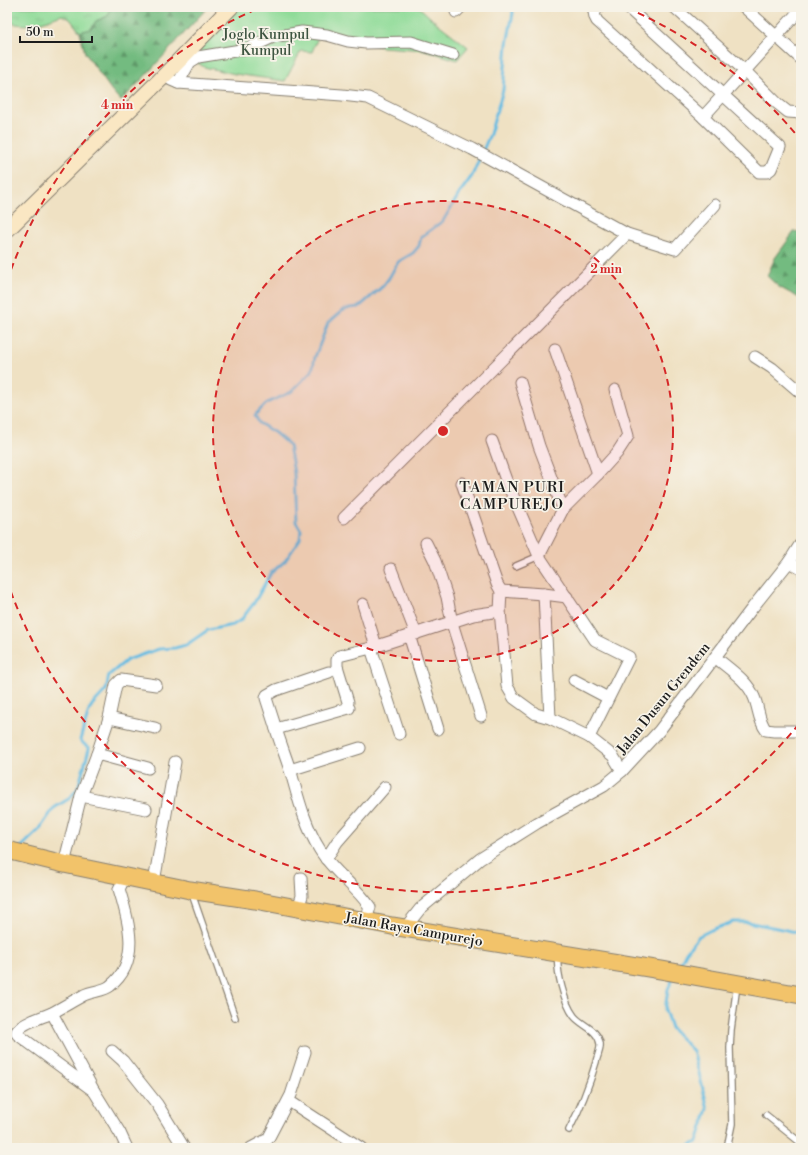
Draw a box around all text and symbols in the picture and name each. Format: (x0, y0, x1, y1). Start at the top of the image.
scale bar (20, 18, 92, 44)
text: 50 m (26, 25, 54, 40)
park label: Joglo Kumpul Kumpul (222, 26, 309, 60)
text: 4 min (101, 98, 134, 113)
text: 2 min (590, 262, 622, 277)
centre of rings (436, 424, 450, 438)
district label: TAMAN PURI CAMPUREJO (459, 478, 565, 514)
street label: Jalan Dusun Grendem (613, 639, 714, 759)
street label: Jalan Raya Campurejo (343, 909, 484, 951)

